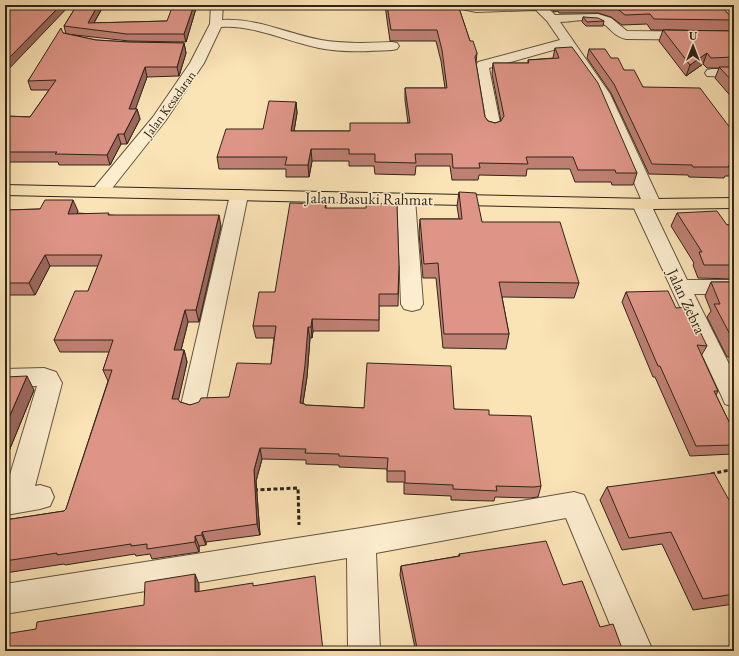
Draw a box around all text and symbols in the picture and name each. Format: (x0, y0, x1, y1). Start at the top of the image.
north arrow (673, 26, 713, 66)
text: U (689, 29, 698, 43)
street label: Jalan Kesadaran (139, 67, 200, 142)
street label: Jalan Basuki Rahmat (303, 187, 433, 210)
street label: Jalan Zebra (661, 263, 711, 338)

